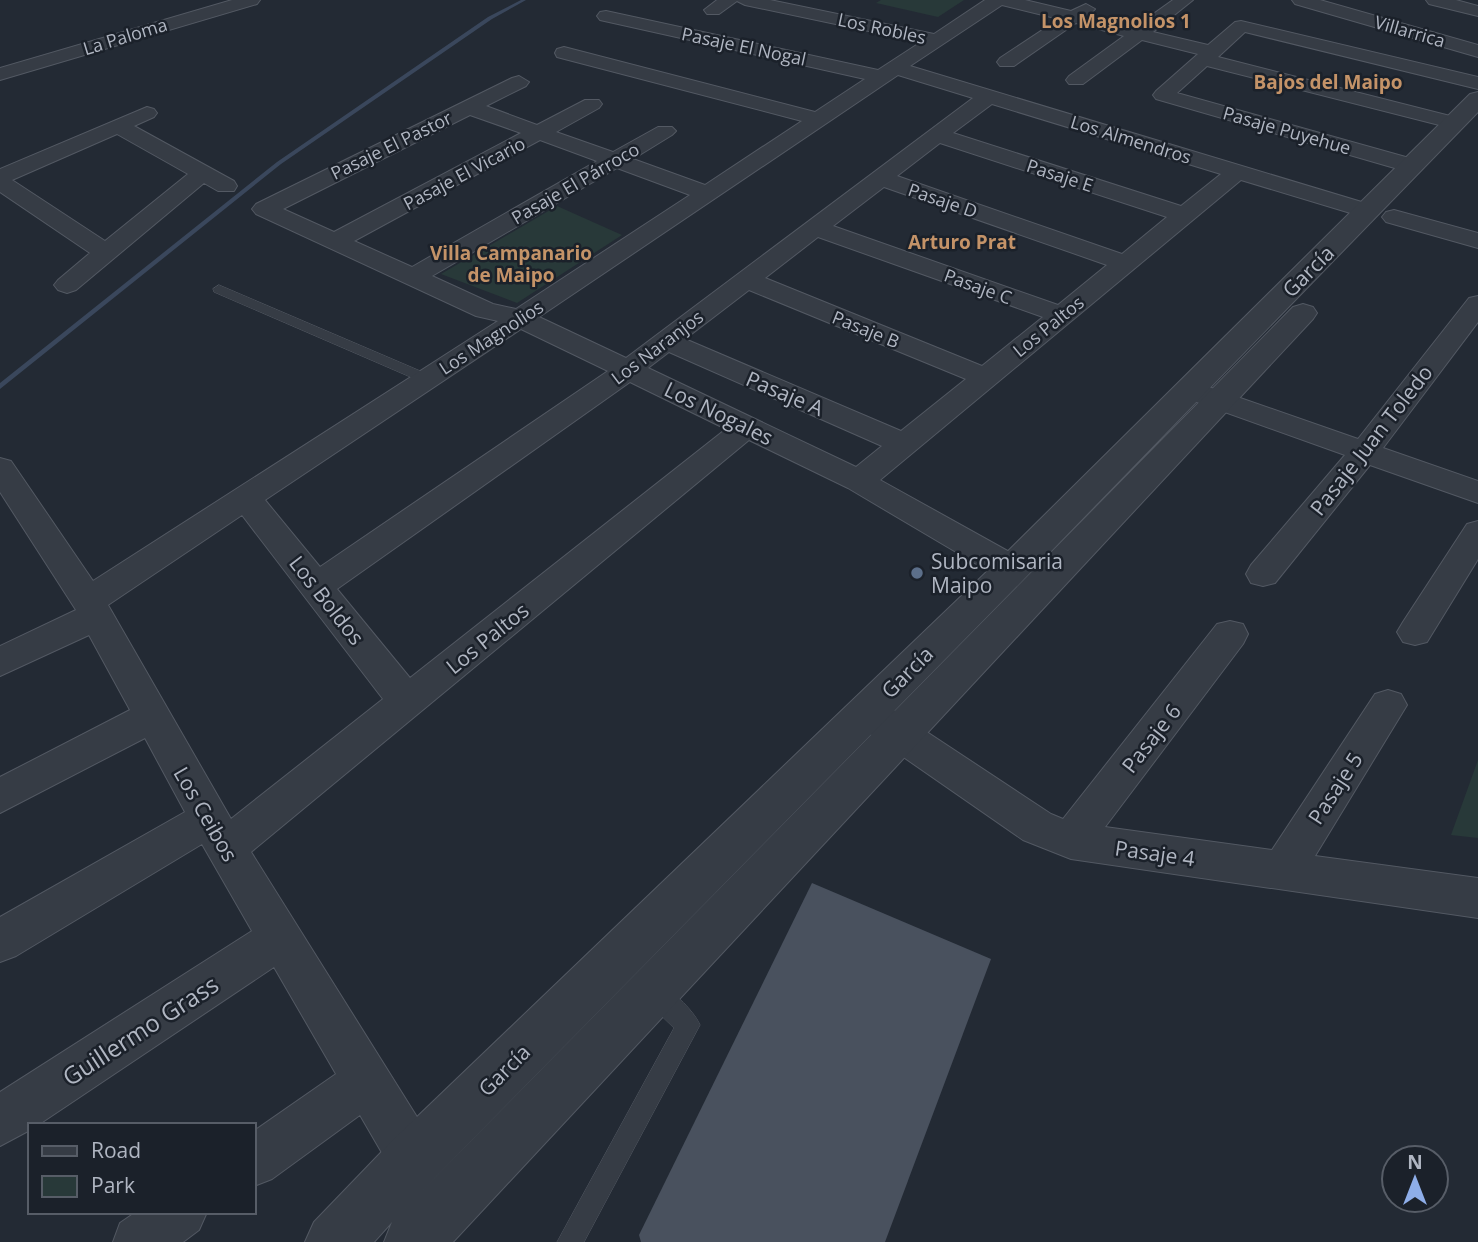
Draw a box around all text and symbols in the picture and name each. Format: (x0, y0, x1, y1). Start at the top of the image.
street label: Los Robles (836, 7, 928, 49)
district label: Los Magnolios 1 (1041, 8, 1191, 34)
street label: Villarrica (1372, 10, 1448, 52)
street label: La Paloma (80, 12, 170, 60)
street label: Pasaje El Nogal (680, 21, 808, 71)
district label: Bajos del Maipo (1253, 69, 1403, 95)
street label: Pasaje Puyehue (1220, 100, 1354, 160)
street label: Pasaje El Pastor (326, 105, 456, 185)
street label: Los Almendros (1068, 109, 1194, 169)
street label: Pasaje El Vicario (399, 131, 529, 215)
street label: Pasaje El Párroco (507, 137, 643, 229)
street label: Pasaje E (1024, 153, 1096, 197)
street label: Pasaje D (905, 177, 981, 223)
district label: Arturo Prat (908, 229, 1016, 255)
street label: García (1276, 239, 1340, 303)
district label: Villa Campanario de Maipo (430, 240, 592, 288)
street label: Pasaje C (941, 263, 1015, 309)
street label: Los Paltos (1008, 290, 1088, 362)
street label: Los Magnolios (434, 294, 548, 380)
street label: Los Naranjos (606, 304, 708, 390)
street label: Pasaje B (829, 305, 903, 353)
street label: Pasaje Juan Toledo (1303, 359, 1439, 521)
street label: Pasaje A (742, 364, 829, 422)
street label: Los Nogales (660, 375, 778, 451)
place label: Subcomisaria Maipo (931, 547, 1063, 599)
street label: Los Boldos (283, 550, 371, 650)
marker: Subcomisaria Maipo (909, 565, 925, 581)
street label: Los Paltos (440, 596, 534, 680)
street label: García (875, 640, 939, 704)
street label: Pasaje 6 (1115, 698, 1187, 778)
street label: Pasaje 5 (1301, 747, 1369, 829)
street label: Los Ceibos (168, 762, 244, 866)
street label: Pasaje 4 (1113, 834, 1197, 872)
street label: Guillermo Grass (56, 967, 224, 1093)
street label: García (472, 1038, 536, 1102)
legend (28, 1123, 256, 1214)
text: Road (91, 1136, 141, 1164)
north arrow (1380, 1144, 1450, 1214)
text: N (1407, 1149, 1423, 1175)
text: Park (91, 1171, 135, 1199)

